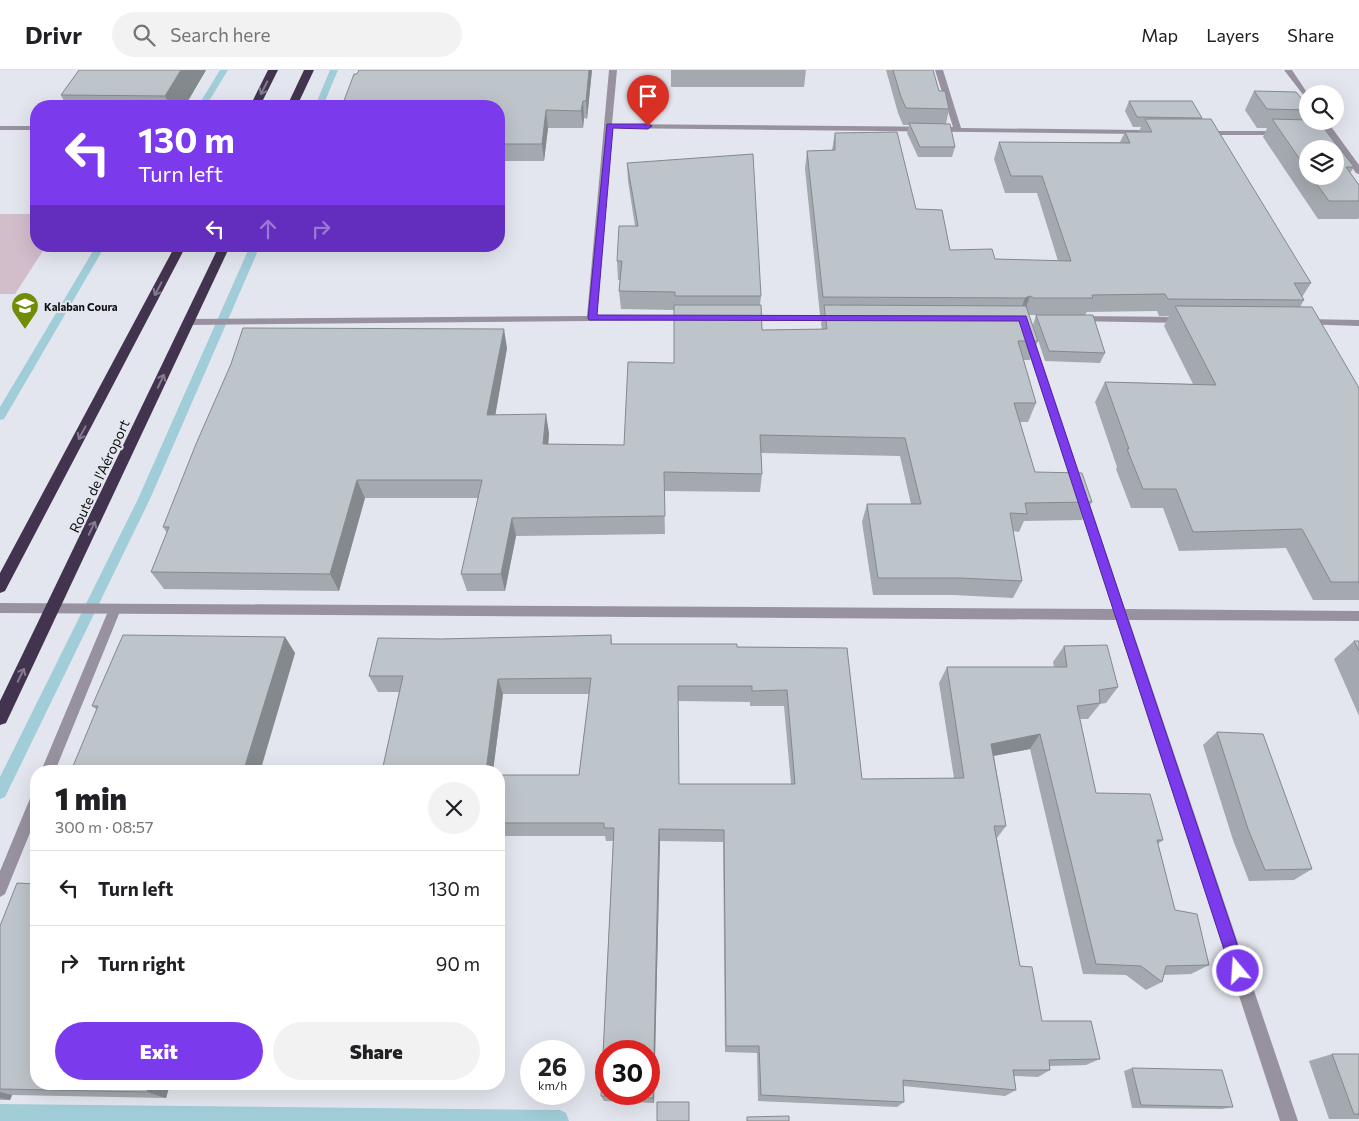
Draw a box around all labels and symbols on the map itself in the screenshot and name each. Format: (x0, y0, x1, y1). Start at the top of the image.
pin (627, 75, 669, 126)
one-way arrow (259, 80, 268, 95)
one-way arrow (153, 282, 163, 297)
school or university icon: Kalaban Coura (10, 291, 40, 330)
place label: Kalaban Coura (44, 300, 118, 313)
one-way arrow (157, 374, 166, 389)
street label: Route de l'Aéroport (65, 416, 133, 535)
one-way arrow (76, 425, 86, 440)
one-way arrow (87, 521, 97, 536)
one-way arrow (16, 667, 26, 682)
position arrow (1211, 944, 1263, 996)
speed limit sign: 30 (595, 1040, 660, 1105)

